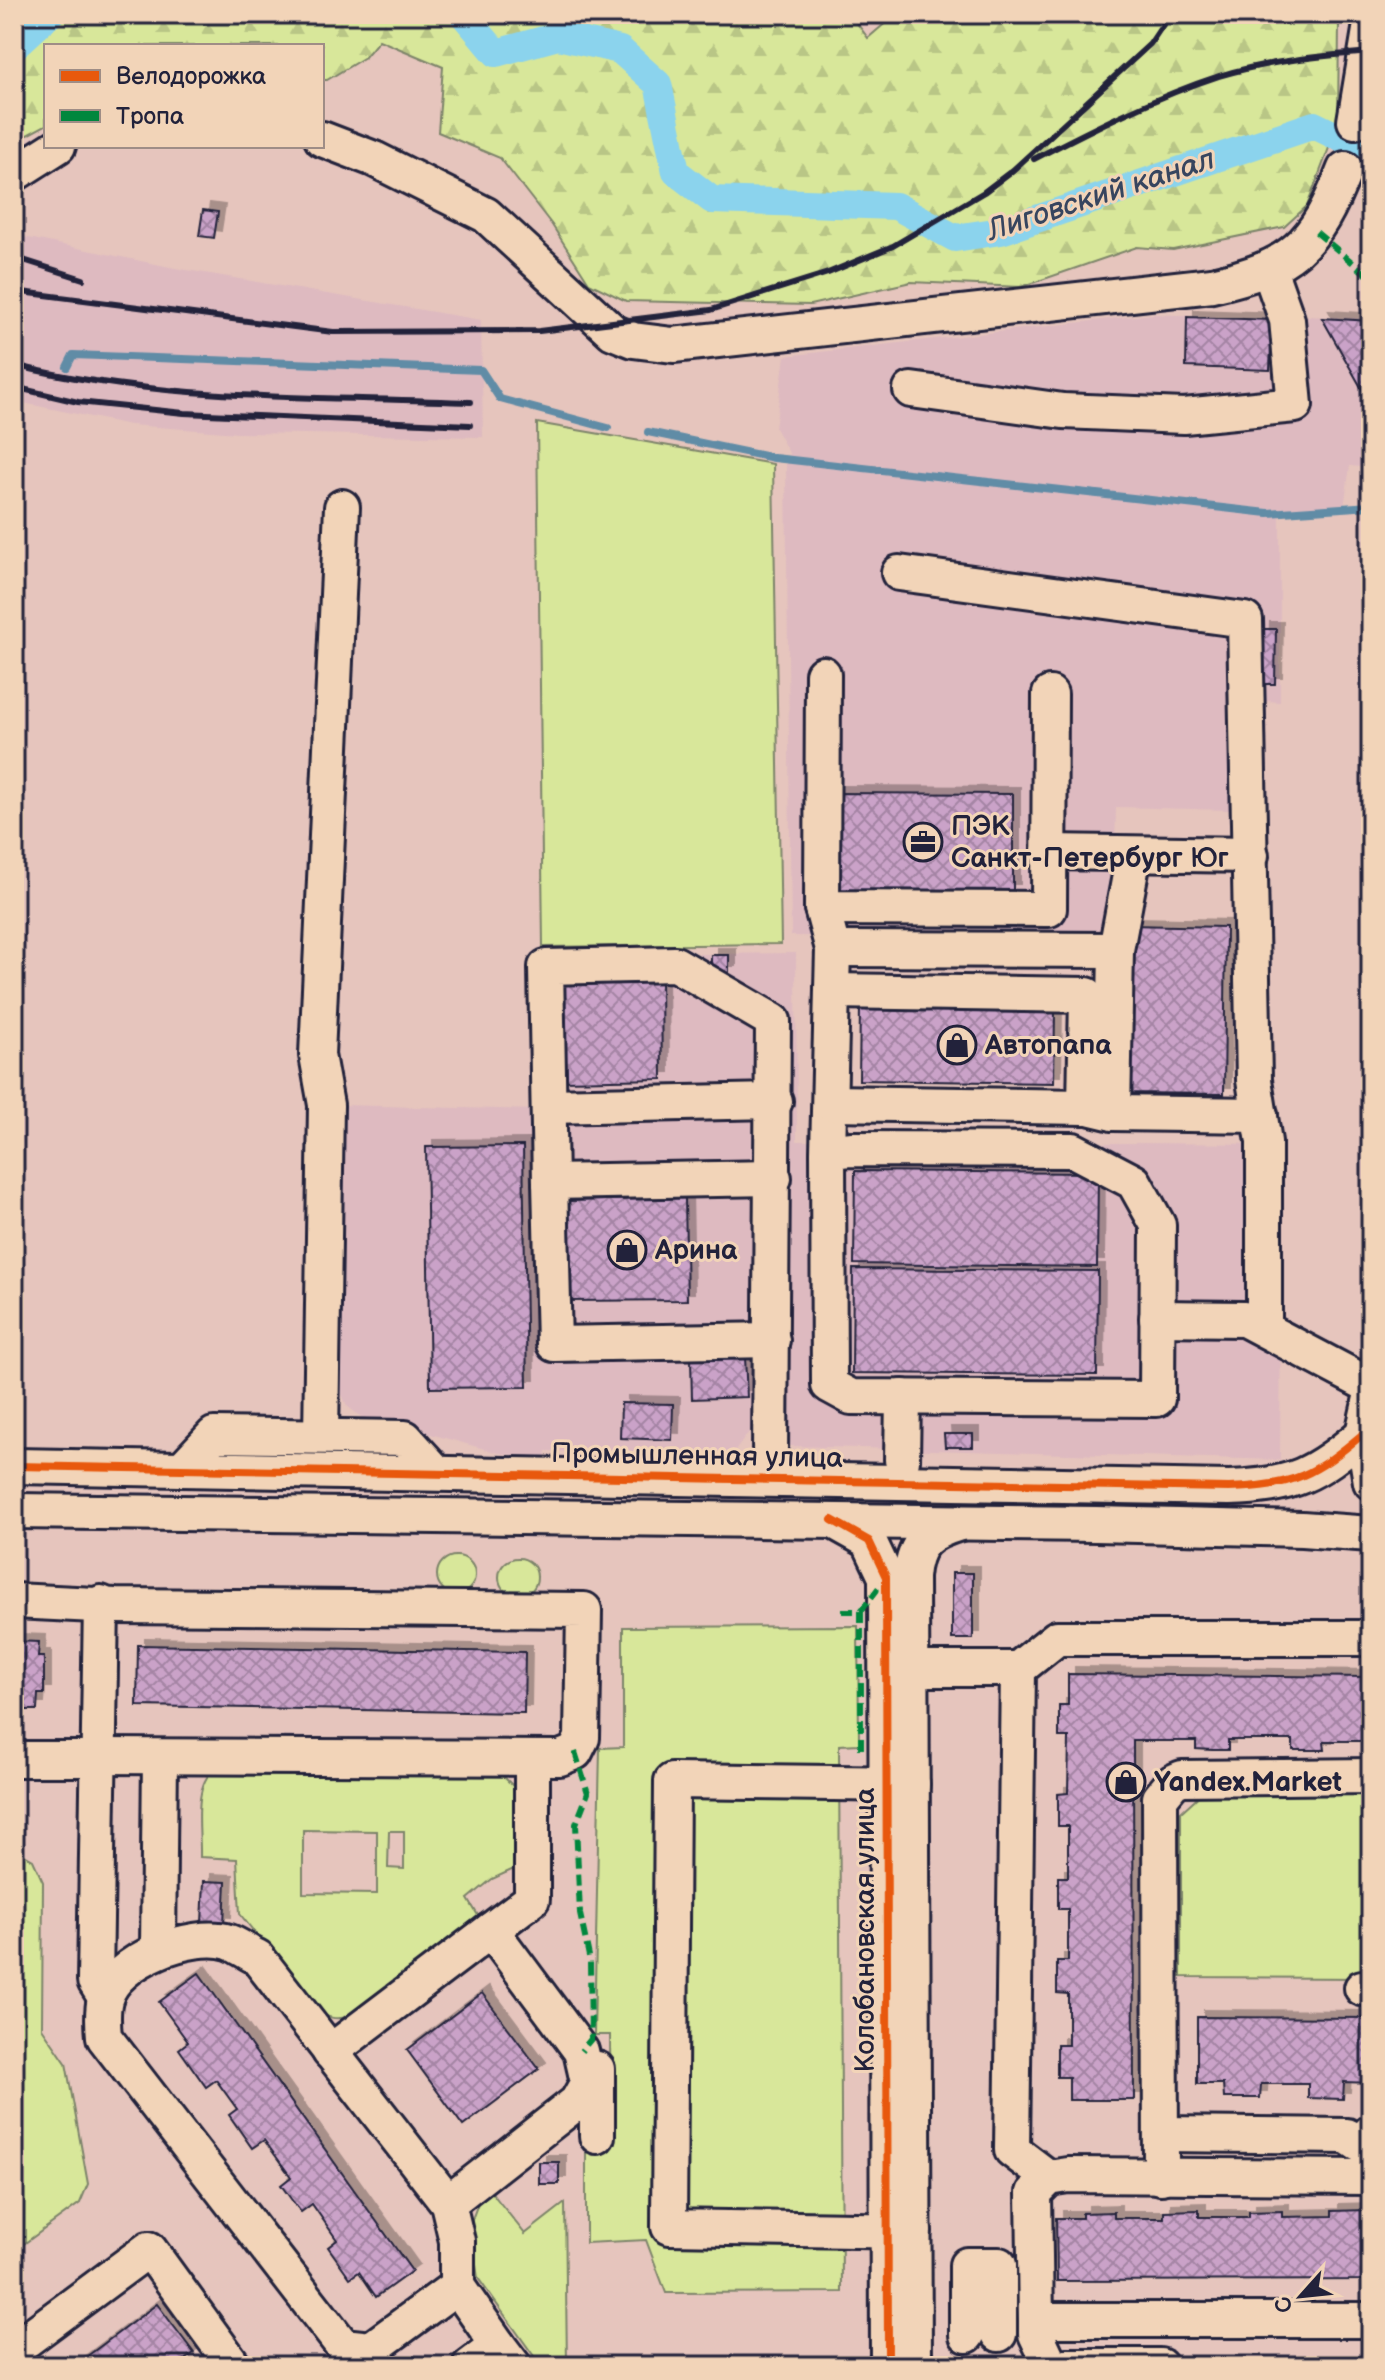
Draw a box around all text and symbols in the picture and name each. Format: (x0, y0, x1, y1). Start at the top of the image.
legend (44, 44, 324, 148)
text: Велодорожка (116, 62, 266, 91)
text: Тропа (116, 102, 184, 131)
water label: Лиговский канал (981, 141, 1219, 249)
place label: ПЭК Санкт-Петербург Юг (951, 810, 1229, 875)
office icon: ПЭК Санкт-Петербург Юг (902, 821, 944, 863)
shop icon: Автопапа (936, 1024, 978, 1066)
place label: Автопапа (984, 1029, 1112, 1062)
shop icon: Арина (606, 1229, 648, 1271)
place label: Арина (654, 1234, 738, 1267)
street label: Промышленная улица (551, 1437, 844, 1475)
shop icon: Yandex.Market (1105, 1761, 1147, 1803)
place label: Yandex.Market (1154, 1766, 1342, 1799)
street label: Колобановская улица (849, 1787, 882, 2073)
north arrow (1261, 2256, 1341, 2336)
text: С (1269, 2291, 1300, 2317)

